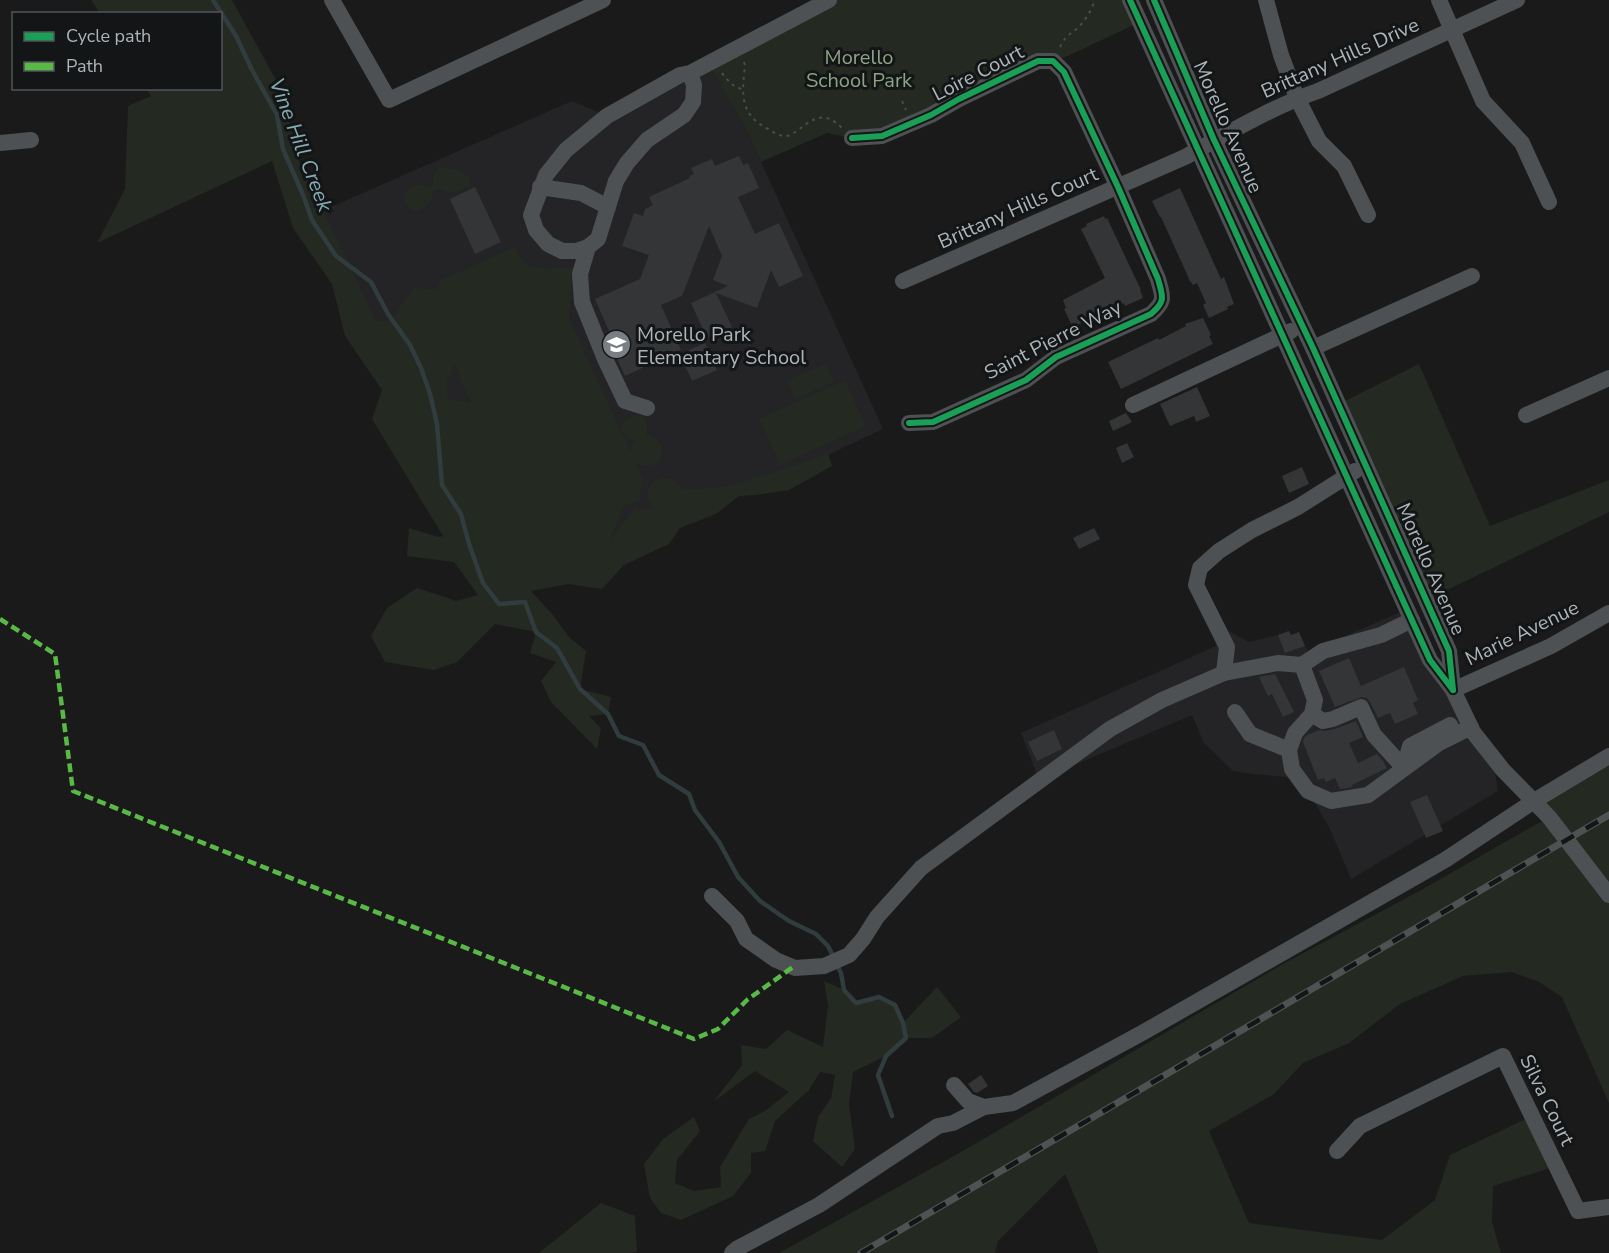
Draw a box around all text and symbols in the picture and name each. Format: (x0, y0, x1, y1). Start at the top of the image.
street label: Brittany Hills Drive (1257, 11, 1423, 105)
legend (12, 12, 222, 90)
text: Cycle path (66, 24, 151, 48)
street label: Loire Court (928, 38, 1029, 108)
park label: Morello School Park (806, 44, 913, 94)
text: Path (66, 54, 103, 78)
street label: Morello Avenue (1187, 57, 1269, 197)
water label: Vine Hill Creek (263, 74, 339, 216)
street label: Brittany Hills Court (934, 160, 1103, 255)
street label: Saint Pierre Way (980, 293, 1127, 386)
place label: Morello Park Elementary School (637, 321, 806, 371)
school or university icon: Morello Park Elementary School (600, 329, 632, 361)
street label: Morello Avenue (1390, 499, 1472, 639)
street label: Marie Avenue (1461, 594, 1583, 672)
street label: Silva Court (1513, 1050, 1581, 1151)

